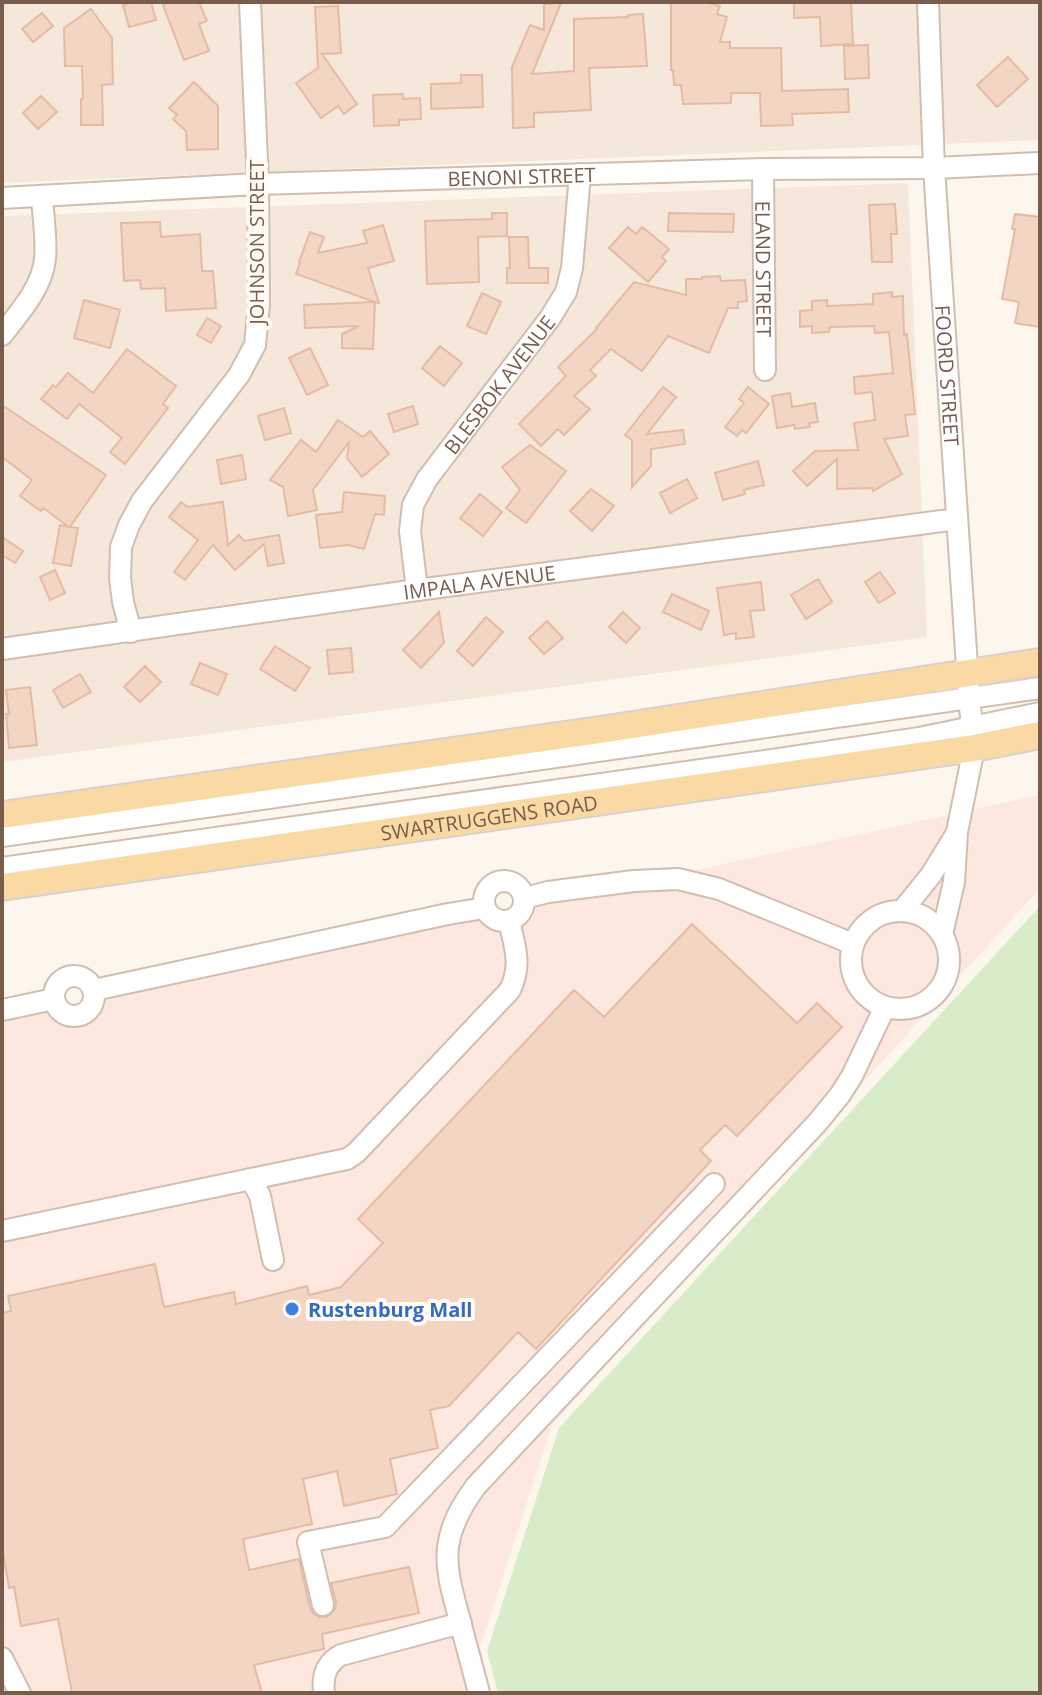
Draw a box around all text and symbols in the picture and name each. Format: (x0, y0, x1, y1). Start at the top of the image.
street label: JOHNSON STREET (243, 159, 270, 327)
street label: BENONI STREET (447, 160, 596, 192)
street label: ELAND STREET (750, 201, 778, 337)
street label: FOORD STREET (930, 304, 966, 447)
street label: BLESBOK AVENUE (437, 310, 561, 459)
street label: IMPALA AVENUE (402, 558, 557, 605)
street label: SWARTRUGGENS ROAD (379, 788, 599, 846)
place label: Rustenburg Mall (308, 1296, 472, 1323)
marker: Rustenburg Mall (283, 1300, 301, 1318)

